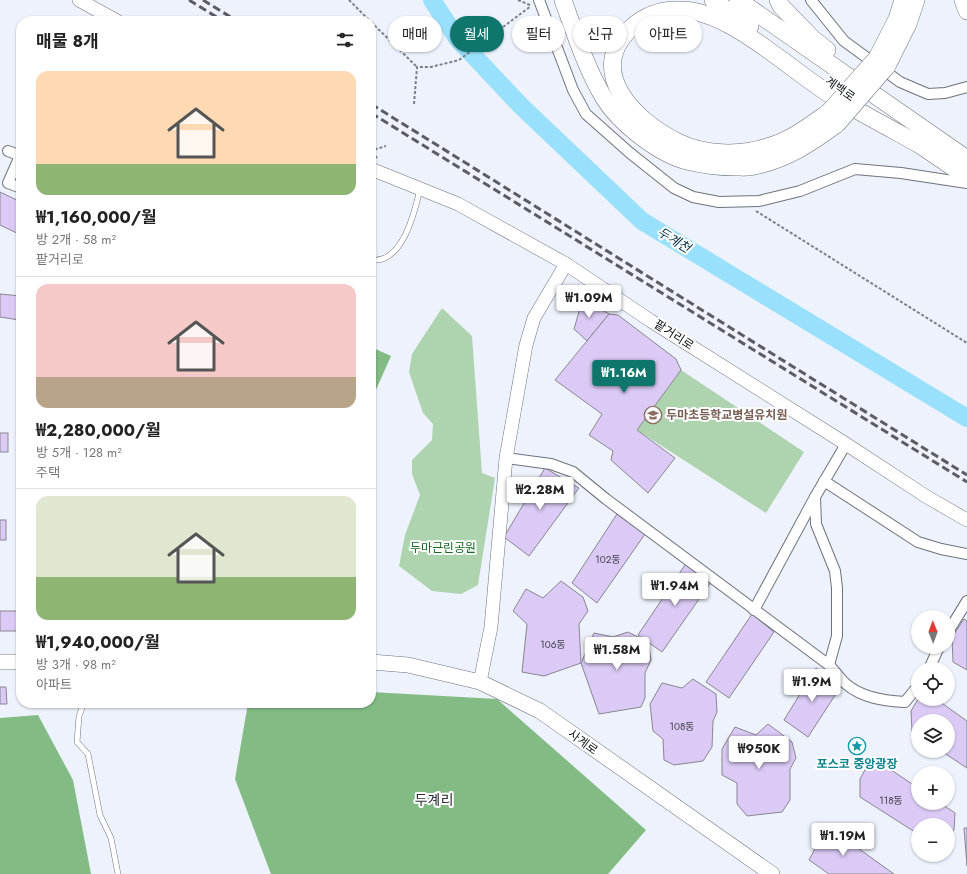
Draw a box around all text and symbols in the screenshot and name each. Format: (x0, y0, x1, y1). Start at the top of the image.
chip: 매매 (388, 16, 442, 52)
chip: 월세 (450, 16, 504, 52)
chip: 필터 (512, 16, 565, 52)
chip: 신규 (573, 16, 627, 52)
chip: 아파트 (635, 16, 702, 52)
text: 매물 8개 (36, 29, 99, 53)
icon: filters (334, 29, 356, 51)
street label: 계백로 (821, 72, 859, 106)
icon: home (160, 97, 232, 169)
text: ₩1,160,000/월 (36, 205, 157, 229)
water label: 두계천 (654, 223, 695, 258)
text: 방 2개 · 58 m² (36, 230, 116, 249)
text: 팥거리로 (36, 250, 84, 269)
pin: ₩1.09M (556, 285, 622, 319)
text: ₩1.09M (565, 288, 613, 307)
icon: home (160, 310, 232, 382)
street label: 팥거리로 (651, 315, 697, 355)
pin: ₩1.16M (591, 360, 657, 394)
text: ₩1.16M (601, 363, 647, 382)
school or university icon: 두마초등학교병설유치원 (643, 405, 663, 425)
place label: 두마초등학교병설유치원 (666, 406, 787, 424)
text: ₩2,280,000/월 (36, 418, 161, 442)
text: 방 5개 · 128 m² (36, 443, 122, 462)
text: 주택 (36, 463, 60, 482)
pin: ₩2.28M (507, 477, 573, 511)
text: ₩2.28M (516, 480, 564, 499)
icon: home (160, 522, 232, 594)
park label: 두마근린공원 (410, 539, 476, 557)
house number: 102동 (595, 552, 621, 567)
pin: ₩1.94M (642, 573, 708, 607)
text: ₩1.94M (651, 576, 699, 595)
north arrow (911, 610, 955, 654)
map controls (911, 610, 955, 862)
text: ₩1,940,000/월 (36, 630, 160, 654)
house number: 106동 (540, 637, 566, 652)
pin: ₩1.58M (584, 637, 650, 671)
text: ₩1.58M (594, 640, 640, 659)
text: 방 3개 · 98 m² (36, 655, 116, 674)
button: locate (911, 662, 955, 706)
pin: ₩1.9M (784, 669, 840, 703)
text: ₩1.9M (793, 672, 831, 691)
text: 아파트 (36, 675, 72, 694)
button: layers (911, 714, 955, 758)
house number: 108동 (669, 719, 695, 734)
street label: 사계로 (564, 725, 602, 759)
pin: ₩950K (731, 736, 787, 770)
place icon: 포스코 중앙광장 (847, 736, 867, 756)
text: ₩950K (738, 739, 780, 758)
place label: 포스코 중앙광장 (817, 755, 897, 773)
button: + (911, 766, 955, 810)
district label: 두계리 (415, 790, 453, 810)
house number: 118동 (879, 793, 903, 808)
button: − (911, 818, 955, 862)
pin: ₩1.19M (810, 823, 876, 857)
text: ₩1.19M (820, 826, 866, 845)

